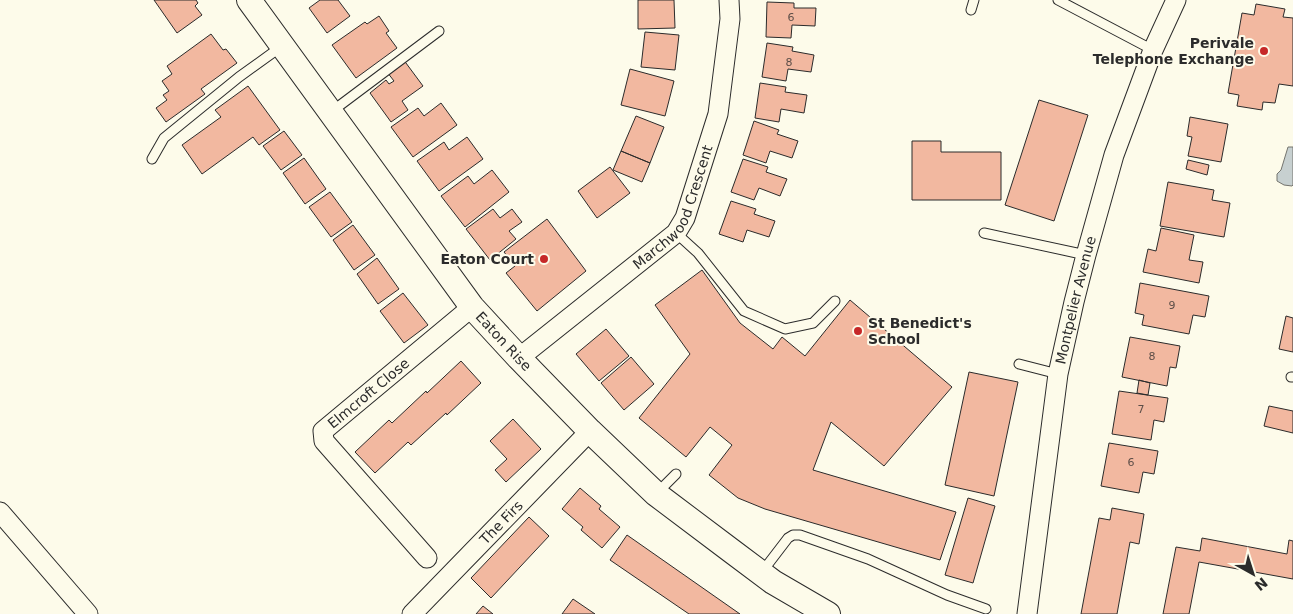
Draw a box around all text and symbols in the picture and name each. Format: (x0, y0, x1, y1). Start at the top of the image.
house number: 6 (788, 11, 795, 24)
place label: Perivale Telephone Exchange (1093, 35, 1254, 67)
marker: Perivale Telephone Exchange (1258, 45, 1270, 57)
house number: 8 (786, 56, 793, 69)
street label: Marchwood Crescent (630, 143, 716, 272)
street label: Montpelier Avenue (1052, 234, 1099, 366)
place label: Eaton Court (440, 251, 534, 267)
marker: Eaton Court (538, 253, 550, 265)
house number: 9 (1169, 299, 1176, 312)
street label: Eaton Rise (472, 308, 535, 374)
place label: St Benedict's School (868, 315, 972, 347)
marker: St Benedict's School (852, 325, 864, 337)
house number: 8 (1149, 350, 1156, 363)
street label: Elmcroft Close (324, 355, 412, 432)
house number: 7 (1138, 403, 1145, 416)
house number: 6 (1128, 456, 1135, 469)
street label: The Firs (476, 497, 526, 548)
north arrow (1228, 549, 1278, 599)
text: N (1252, 574, 1271, 594)

